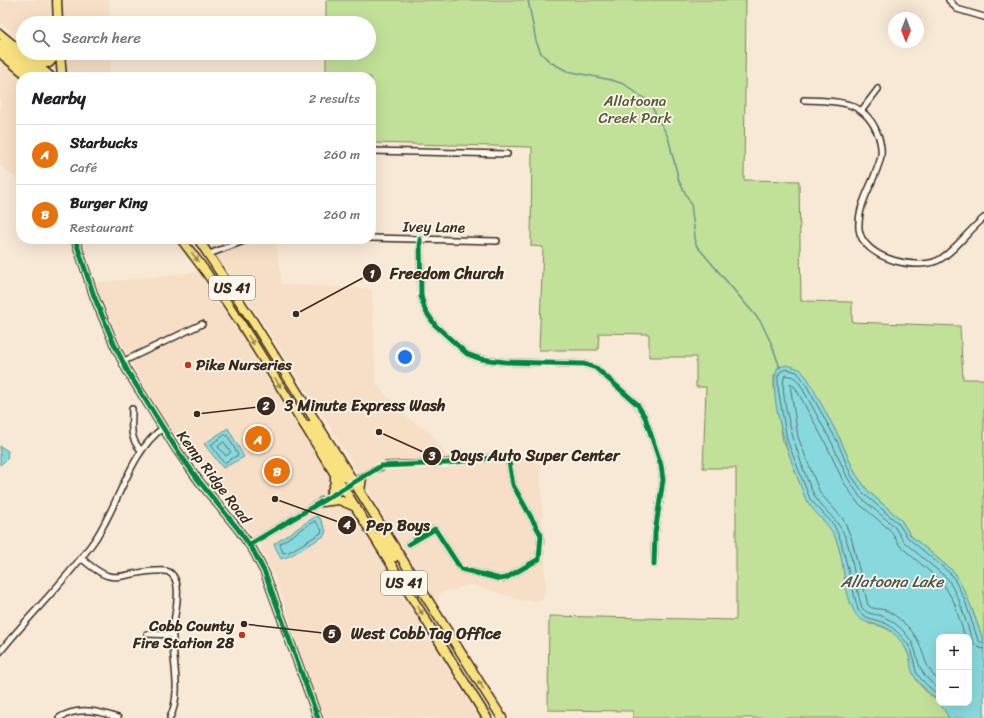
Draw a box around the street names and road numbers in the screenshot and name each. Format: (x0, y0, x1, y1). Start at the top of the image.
street label: Ivey Lane (402, 213, 465, 241)
road number: US 41 (209, 276, 255, 300)
street label: Kemp Ridge Road (170, 424, 259, 530)
road number: US 41 (381, 571, 427, 595)

